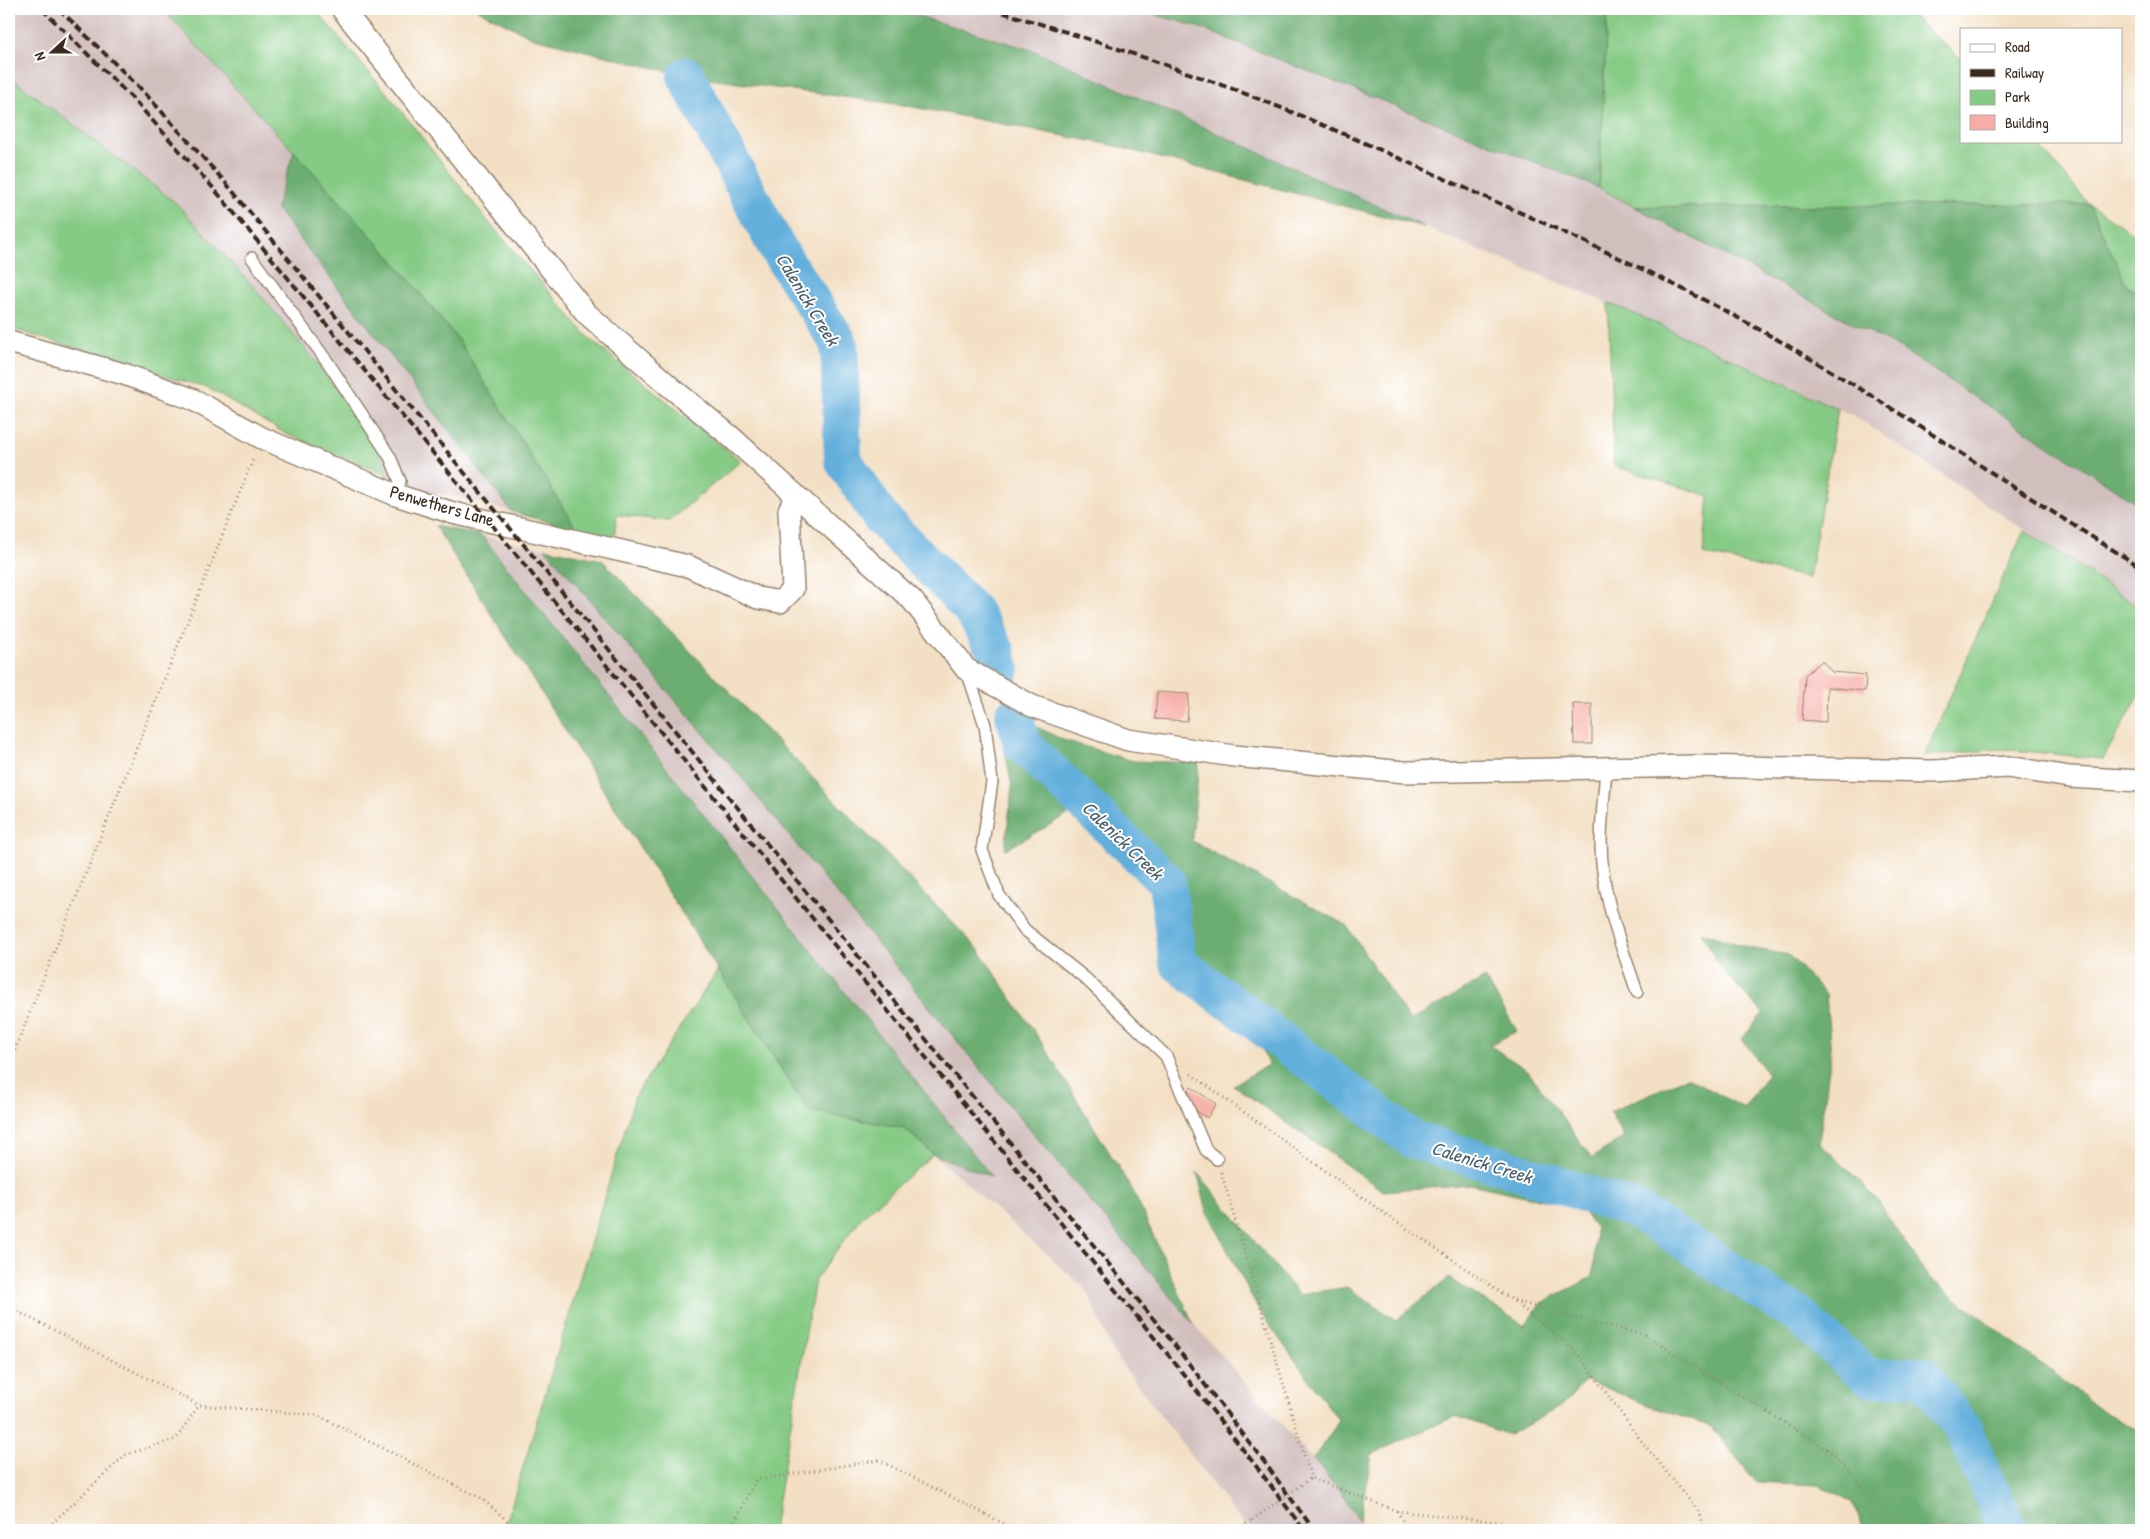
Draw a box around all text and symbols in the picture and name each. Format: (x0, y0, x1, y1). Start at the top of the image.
north arrow (28, 28, 78, 78)
legend (1960, 28, 2122, 142)
text: Road (2005, 36, 2030, 57)
text: N (29, 49, 50, 64)
text: Railway (2005, 62, 2044, 83)
text: Park (2005, 86, 2030, 107)
text: Building (2005, 112, 2049, 133)
water label: Calenick Creek (770, 248, 847, 352)
street label: Penwethers Lane (387, 479, 497, 532)
water label: Calenick Creek (1077, 795, 1171, 887)
water label: Calenick Creek (1429, 1134, 1537, 1190)

